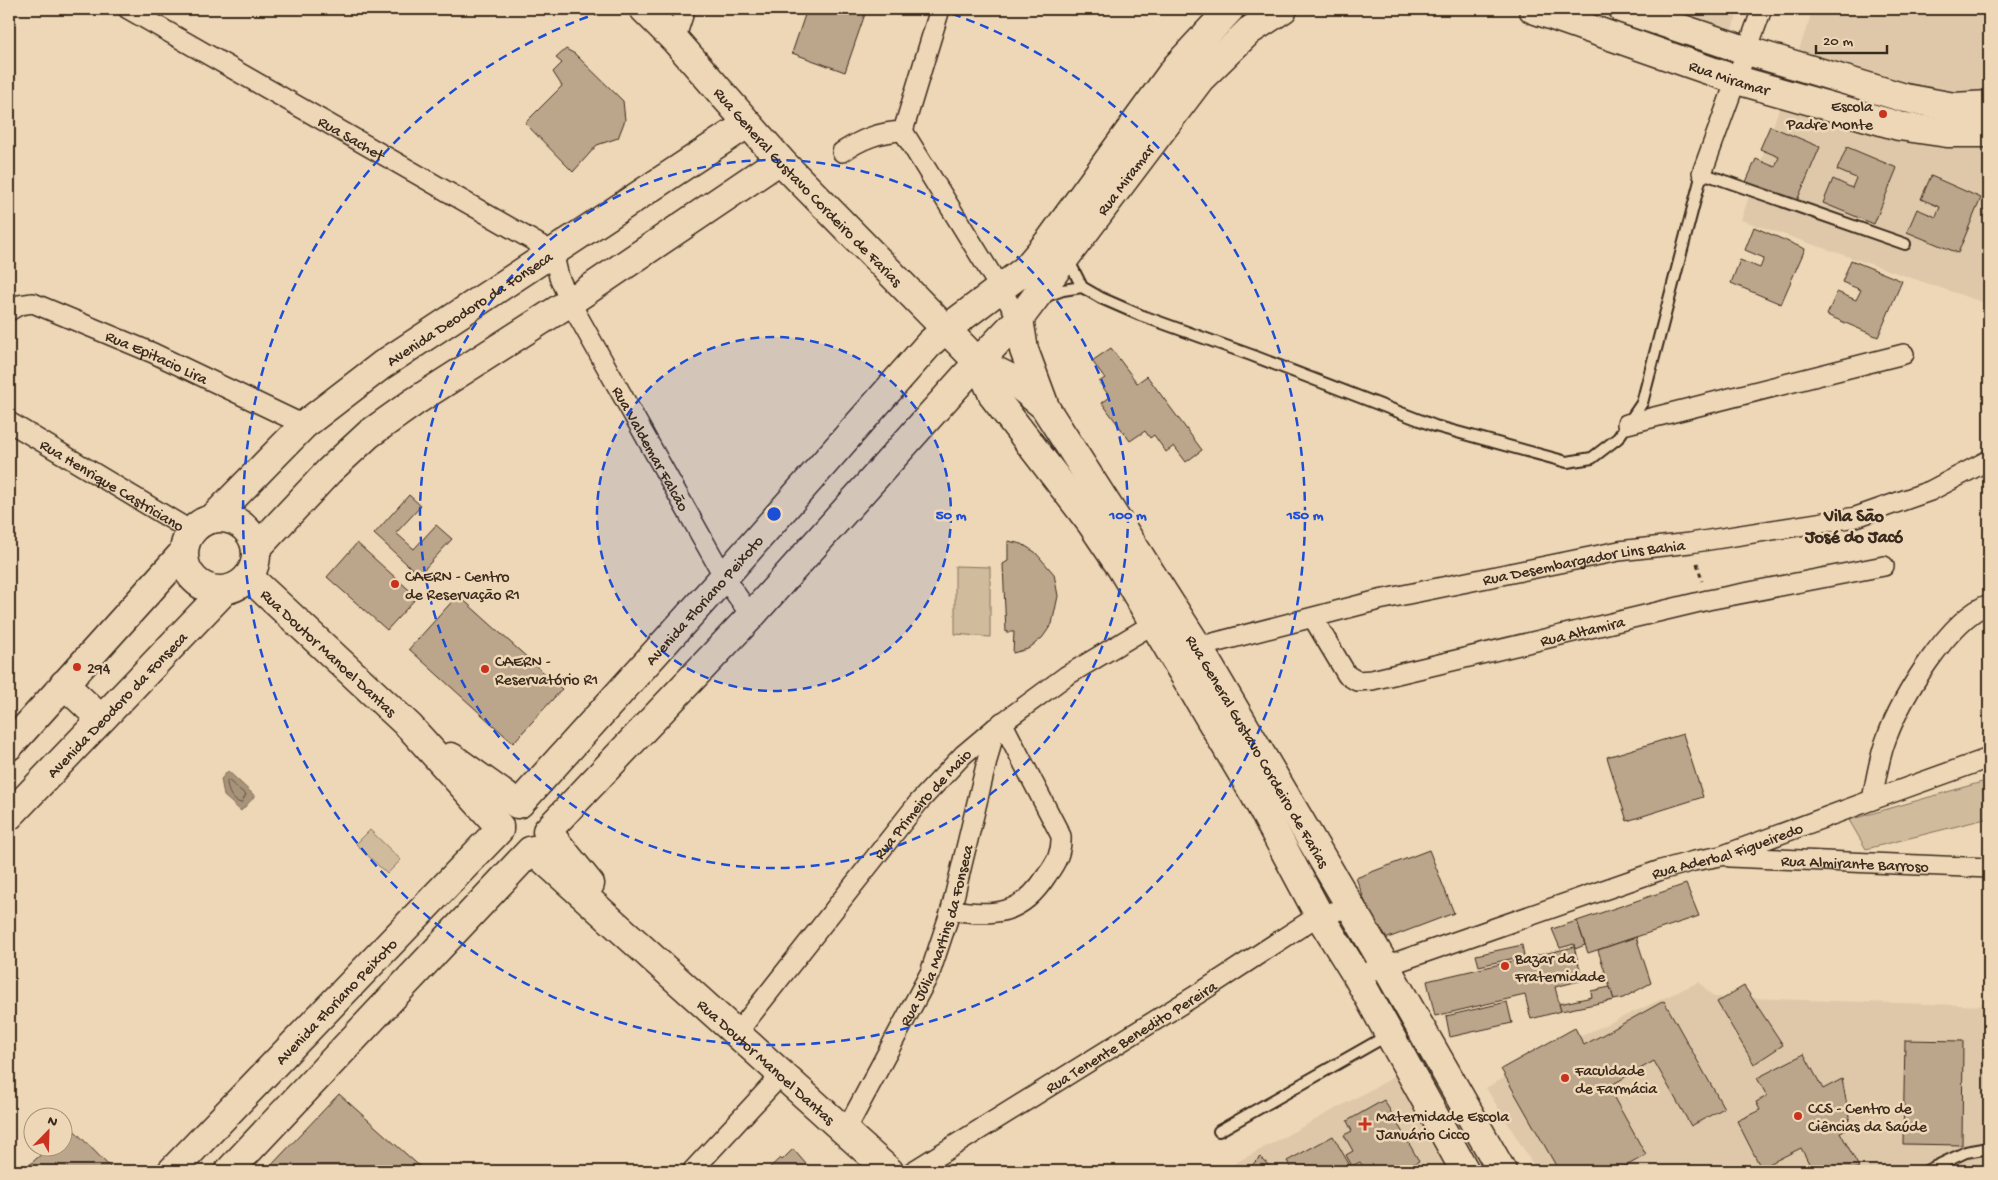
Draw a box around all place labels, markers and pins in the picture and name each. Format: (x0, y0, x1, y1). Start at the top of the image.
place label: Escola Padre Monte (1785, 99, 1874, 136)
marker: Escola Padre Monte (1877, 108, 1889, 120)
centre of rings (765, 505, 783, 523)
place label: CAERN - Centro de Reservação R1 (405, 569, 520, 606)
marker: CAERN - Centro de Reservação R1 (389, 578, 401, 590)
place label: CAERN - Reservatório R1 (495, 654, 598, 691)
marker: 294 (71, 661, 83, 673)
place label: 294 (87, 661, 111, 680)
marker: CAERN - Reservatório R1 (479, 663, 491, 675)
place label: Bazar da Fraternidade (1514, 951, 1606, 988)
marker: Bazar da Fraternidade (1499, 960, 1511, 972)
place label: Faculdade de Farmácia (1574, 1063, 1658, 1100)
marker: Faculdade de Farmácia (1559, 1072, 1571, 1084)
place label: CCS - Centro de Ciências da Saúde (1808, 1101, 1928, 1138)
place label: Maternidade Escola Januário Cicco (1376, 1109, 1510, 1146)
marker: CCS - Centro de Ciências da Saúde (1792, 1110, 1804, 1122)
marker: Maternidade Escola Januário Cicco (1358, 1117, 1372, 1131)

